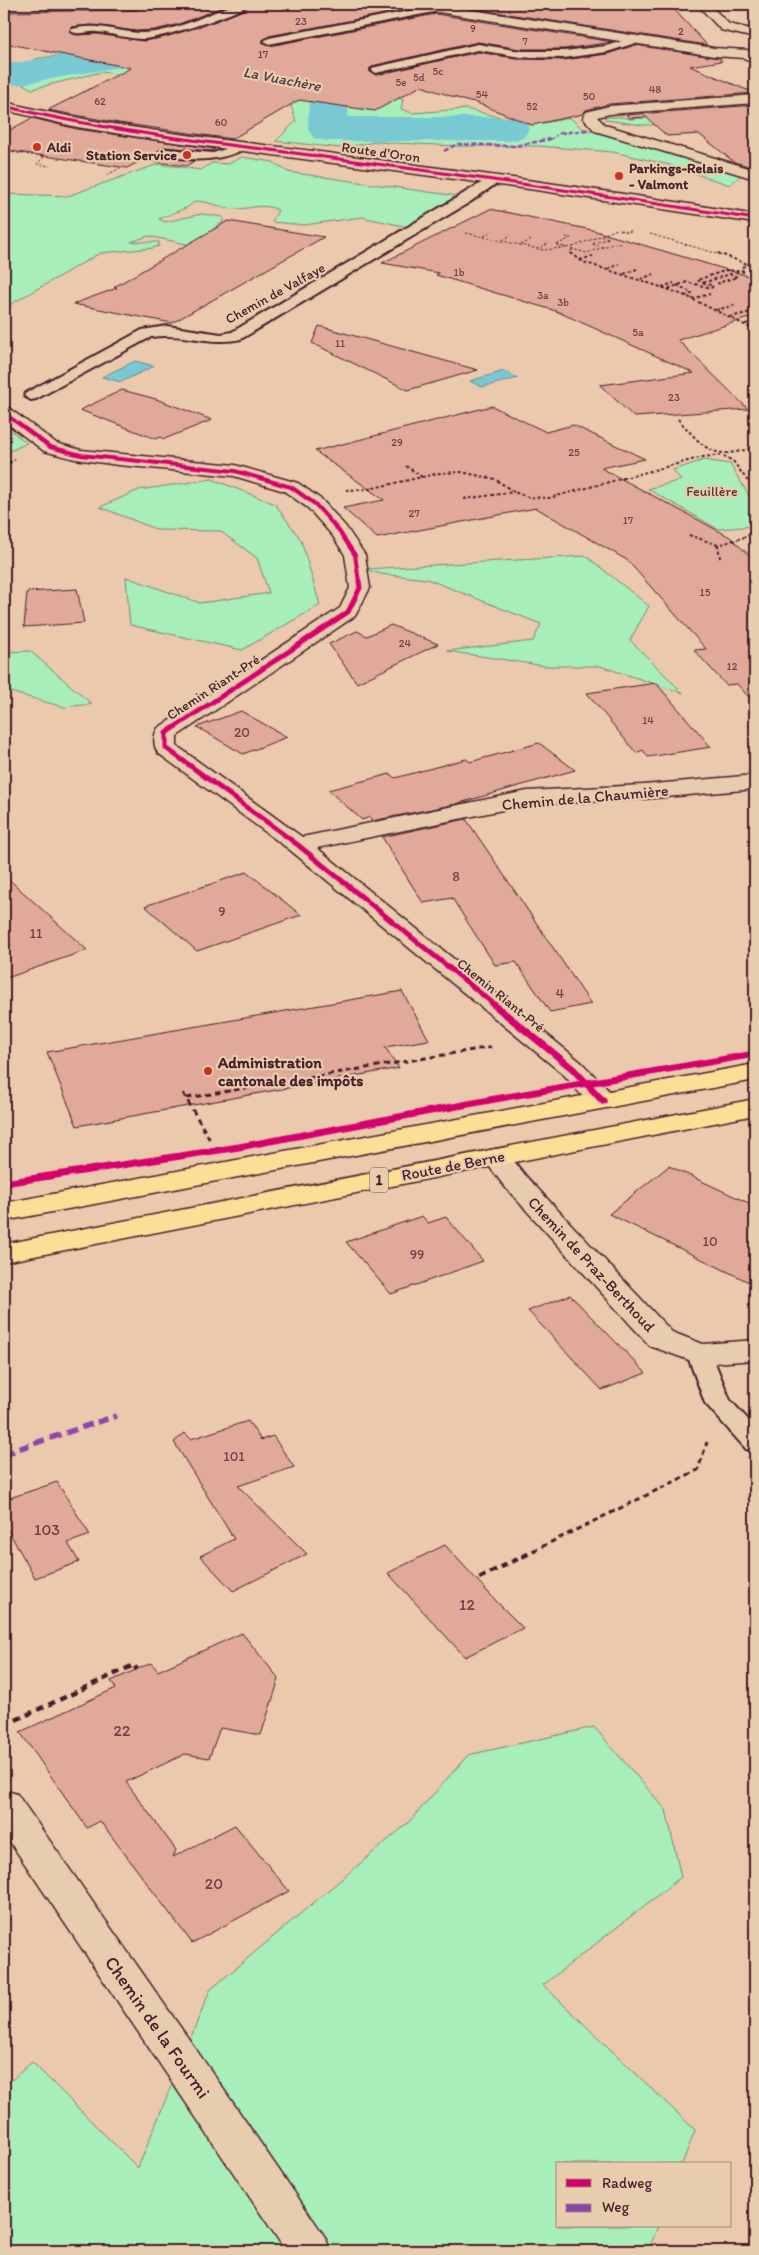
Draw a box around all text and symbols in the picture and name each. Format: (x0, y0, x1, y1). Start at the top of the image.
house number: 23 (295, 15, 307, 28)
house number: 9 (470, 22, 476, 35)
house number: 2 (678, 25, 684, 38)
house number: 7 (522, 35, 528, 48)
house number: 17 (258, 48, 269, 61)
water label: La Vuachère (242, 63, 323, 95)
house number: 5c (433, 65, 443, 78)
house number: 5d (413, 71, 425, 84)
house number: 5e (395, 76, 407, 89)
house number: 48 (649, 83, 661, 96)
house number: 54 (476, 88, 489, 101)
house number: 50 (583, 90, 595, 103)
house number: 62 (94, 95, 106, 108)
house number: 52 (526, 100, 538, 113)
house number: 60 (215, 116, 228, 129)
place label: Aldi (46, 139, 71, 156)
street label: Route d'Oron (341, 139, 421, 166)
marker: Aldi (31, 141, 43, 153)
place label: Station Service (86, 147, 177, 164)
marker: Station Service (181, 149, 193, 161)
place label: Parkings-Relais - Valmont (629, 160, 723, 193)
marker: Parkings-Relais - Valmont (613, 170, 625, 182)
street label: Chemin de Valfaye (222, 259, 328, 328)
house number: 1b (454, 266, 465, 279)
house number: 3a (537, 289, 549, 302)
house number: 3b (557, 296, 569, 309)
house number: 5a (632, 326, 644, 339)
house number: 11 (335, 337, 345, 350)
house number: 23 (668, 391, 680, 404)
house number: 29 (391, 436, 403, 449)
house number: 25 (568, 446, 580, 459)
park label: Feuillère (686, 483, 738, 500)
house number: 27 (408, 507, 420, 520)
house number: 17 (623, 514, 634, 527)
house number: 15 (700, 586, 711, 599)
house number: 24 (399, 637, 412, 650)
street label: Chemin Riant-Pré (164, 651, 263, 724)
house number: 12 (727, 660, 738, 673)
house number: 14 (642, 714, 654, 727)
house number: 20 (234, 724, 250, 741)
street label: Chemin de la Chaumière (501, 781, 669, 814)
house number: 8 (452, 868, 460, 885)
house number: 9 (218, 903, 226, 920)
house number: 11 (30, 925, 43, 942)
street label: Chemin Riant-Pré (454, 955, 548, 1036)
house number: 4 (556, 985, 565, 1002)
place label: Administration cantonale des impôts (217, 1053, 363, 1091)
marker: Administration cantonale des impôts (202, 1065, 214, 1077)
street label: Route de Berne (400, 1146, 507, 1185)
road number: 1 (370, 1168, 388, 1192)
street label: Chemin de Praz-Berthoud (524, 1193, 659, 1336)
house number: 10 (702, 1233, 718, 1250)
house number: 99 (410, 1246, 424, 1263)
house number: 101 (223, 1448, 245, 1465)
house number: 103 (34, 1520, 60, 1539)
house number: 12 (459, 1595, 476, 1614)
house number: 22 (114, 1721, 131, 1740)
house number: 20 (205, 1874, 223, 1893)
street label: Chemin de la Fourmi (100, 1952, 215, 2103)
legend (556, 2162, 732, 2228)
text: Radweg (602, 2174, 652, 2192)
text: Weg (602, 2198, 629, 2216)

